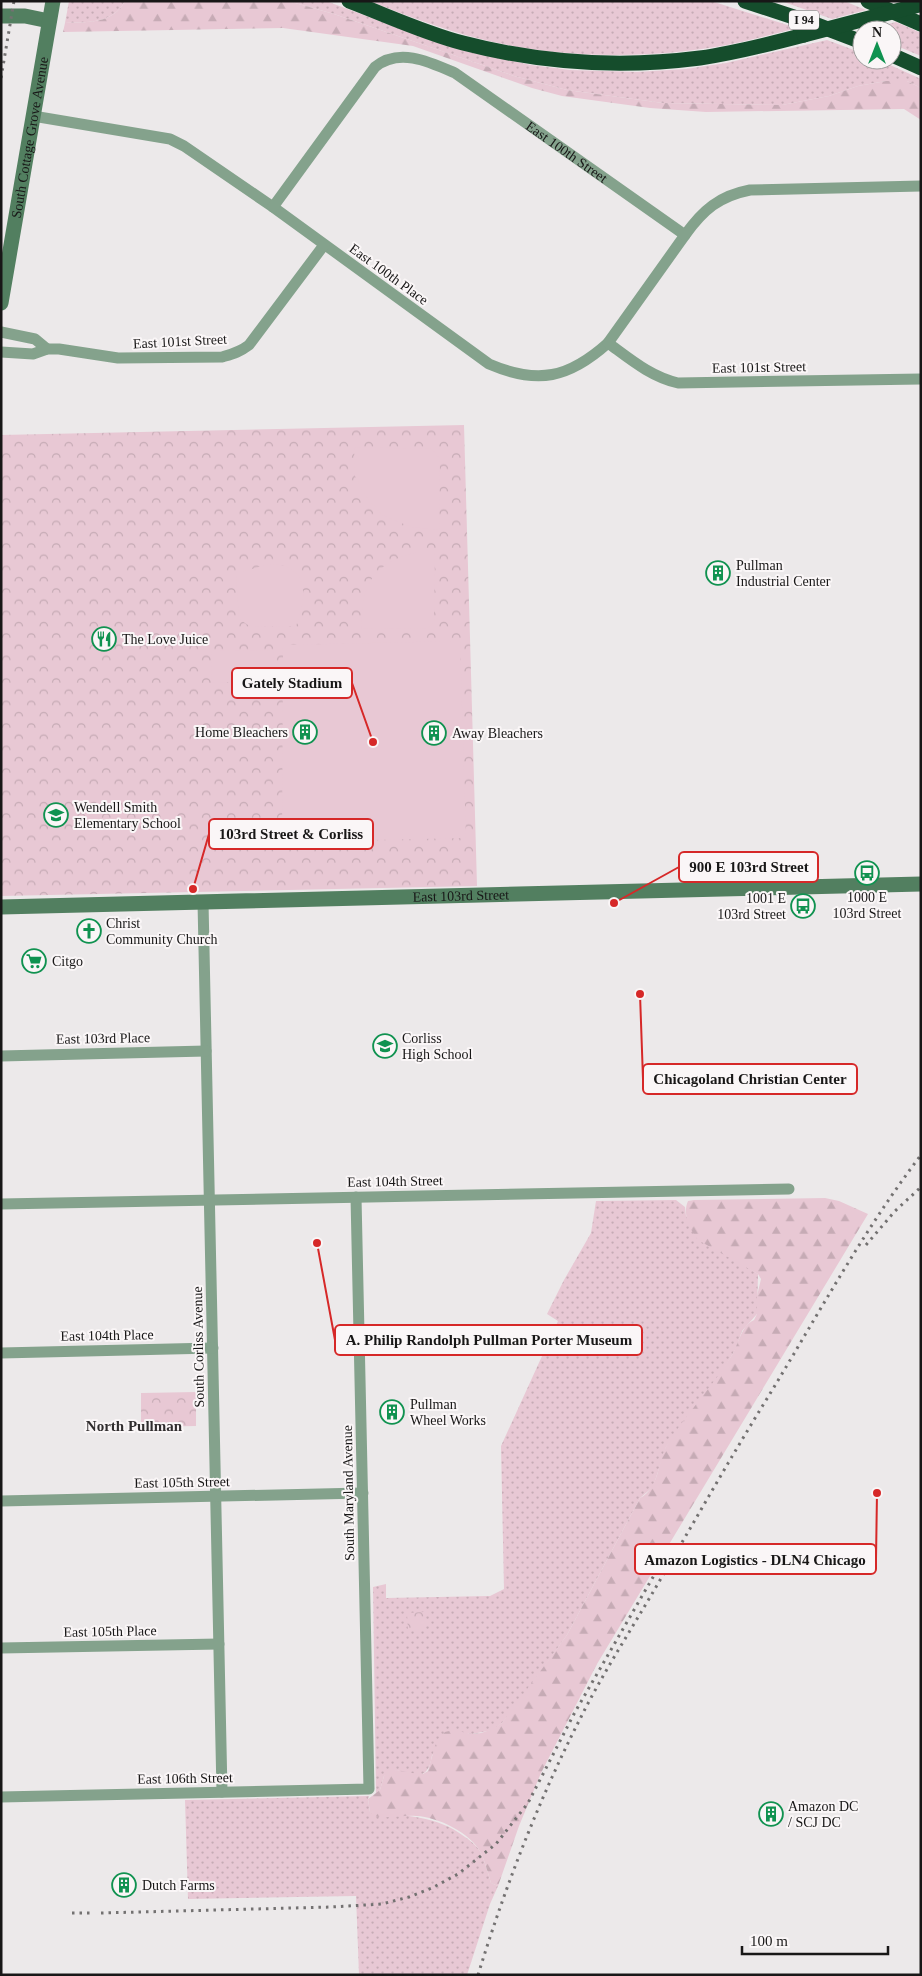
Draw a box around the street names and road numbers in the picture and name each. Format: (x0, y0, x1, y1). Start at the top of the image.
road number: I 94 (789, 10, 819, 30)
street label: South Cottage Grove Avenue (9, 56, 51, 219)
street label: East 100th Street (523, 118, 610, 186)
street label: East 100th Place (347, 241, 431, 308)
street label: East 101st Street (133, 332, 228, 351)
street label: East 101st Street (712, 359, 806, 376)
street label: East 103rd Street (412, 887, 509, 905)
street label: East 103rd Place (56, 1030, 150, 1047)
street label: East 104th Street (347, 1173, 443, 1190)
street label: South Corliss Avenue (190, 1286, 207, 1408)
street label: East 104th Place (60, 1327, 154, 1344)
street label: South Maryland Avenue (340, 1425, 357, 1561)
street label: East 105th Street (134, 1474, 230, 1491)
street label: East 105th Place (63, 1623, 157, 1640)
street label: East 106th Street (137, 1770, 233, 1787)

